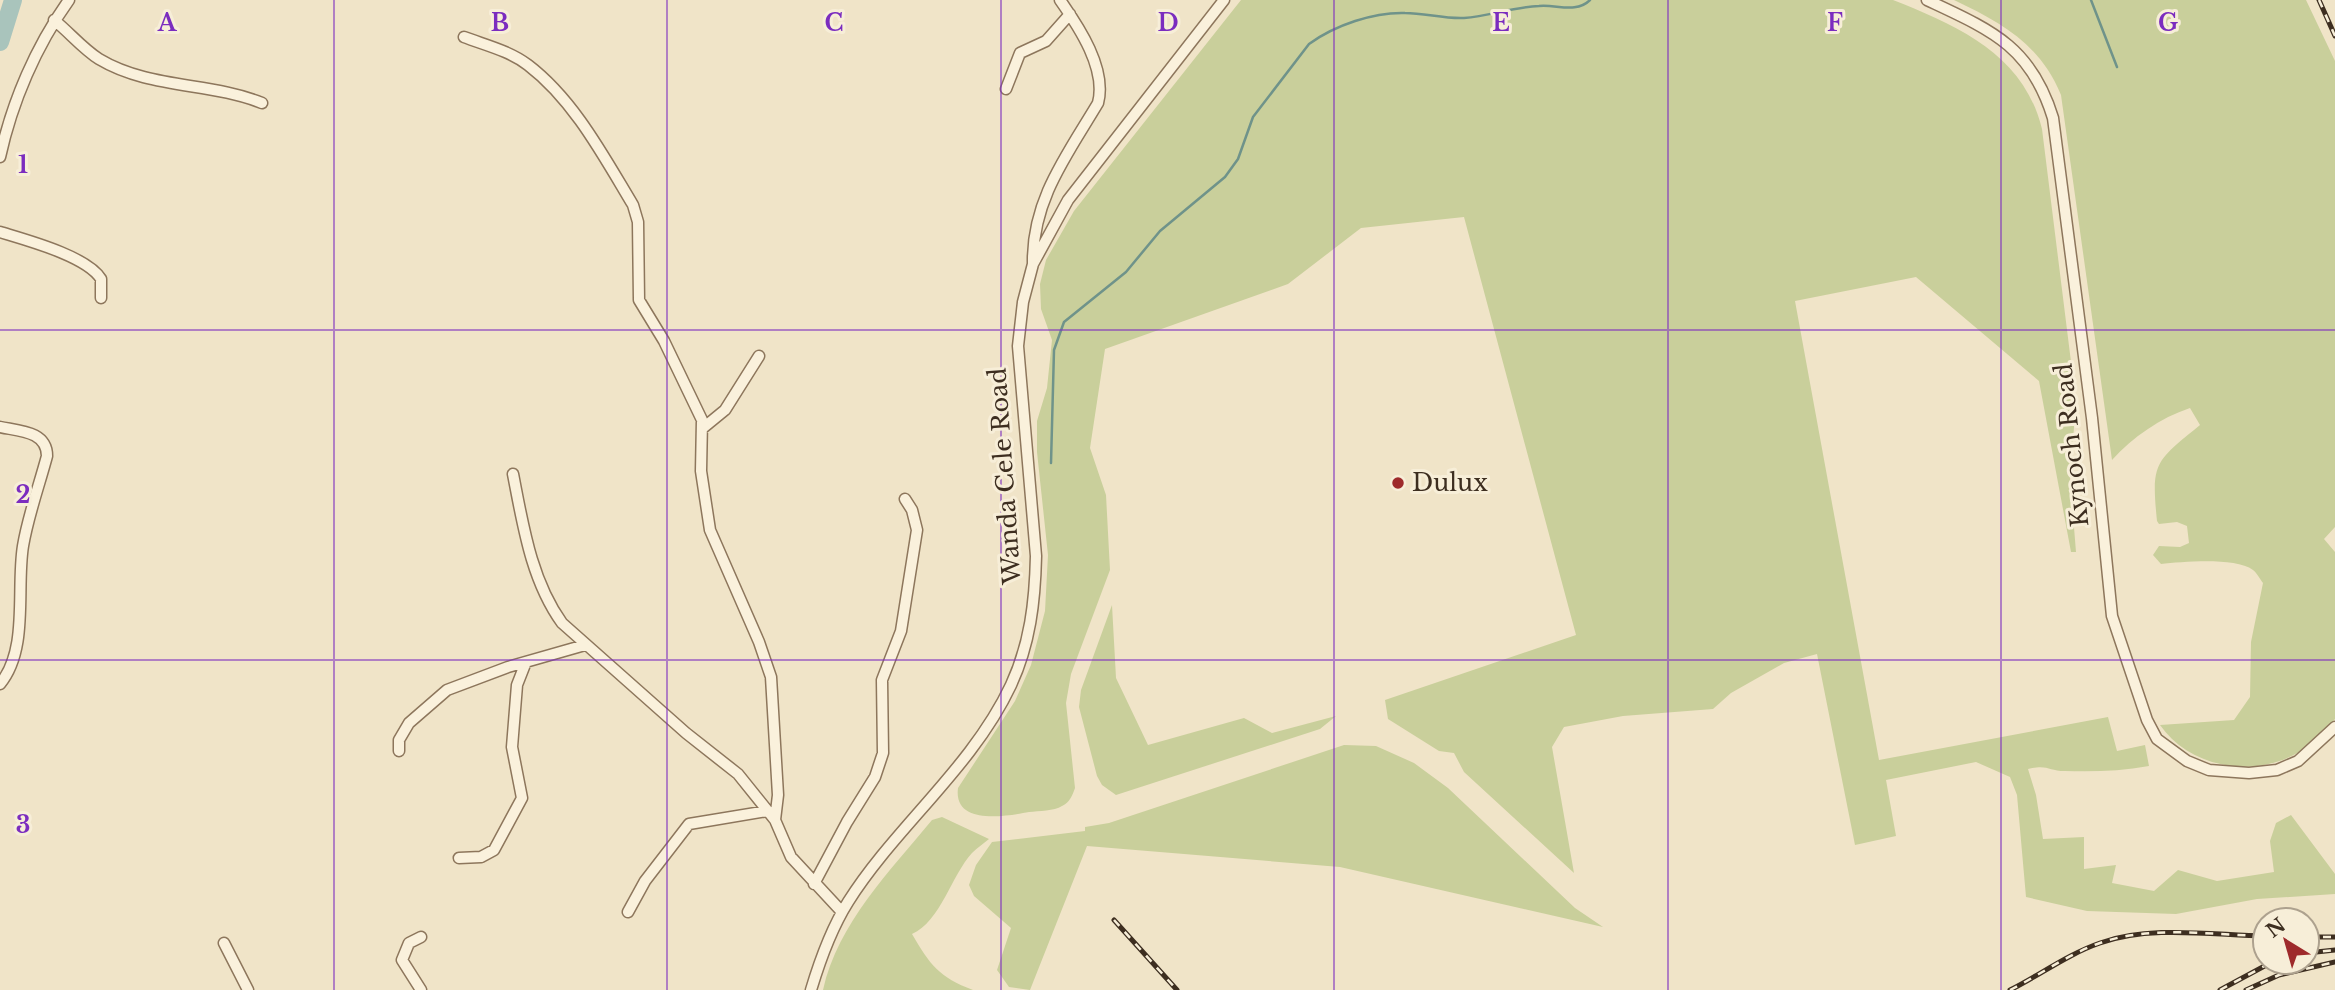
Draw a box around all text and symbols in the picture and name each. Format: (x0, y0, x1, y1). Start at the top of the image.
text: A (157, 9, 178, 37)
text: B (491, 9, 509, 37)
text: C (825, 9, 843, 37)
text: D (1157, 9, 1179, 37)
text: E (1492, 9, 1510, 37)
text: F (1827, 9, 1843, 37)
text: G (2158, 9, 2178, 37)
text: 1 (18, 151, 28, 179)
street label: Kynoch Road (2048, 362, 2095, 528)
street label: Wanda Cele Road (982, 367, 1027, 586)
place label: Dulux (1412, 468, 1488, 497)
marker: Dulux (1390, 475, 1406, 491)
text: 2 (16, 481, 30, 509)
text: 3 (16, 811, 30, 839)
north arrow (2251, 906, 2321, 976)
text: N (2262, 913, 2290, 942)

